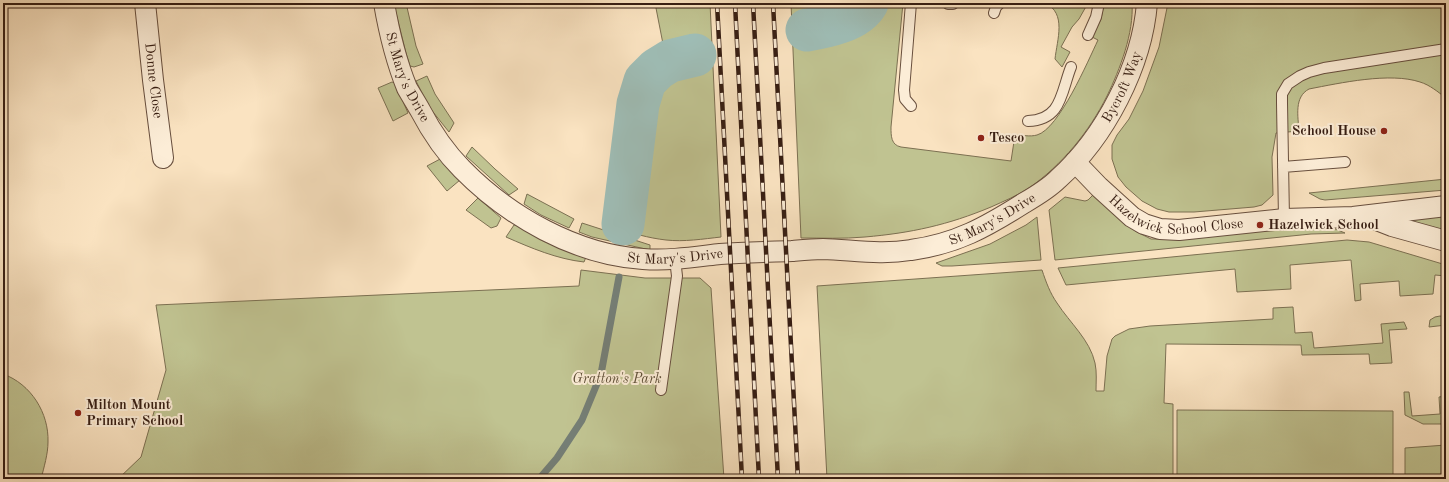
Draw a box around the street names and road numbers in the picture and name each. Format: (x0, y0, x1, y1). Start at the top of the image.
street label: St Mary's Drive (383, 31, 432, 124)
street label: Donne Close (142, 42, 165, 119)
street label: Bycroft Way (1100, 49, 1144, 125)
street label: St Mary's Drive (947, 191, 1038, 248)
street label: Hazelwick School Close (1106, 192, 1244, 237)
street label: St Mary's Drive (626, 247, 724, 267)

